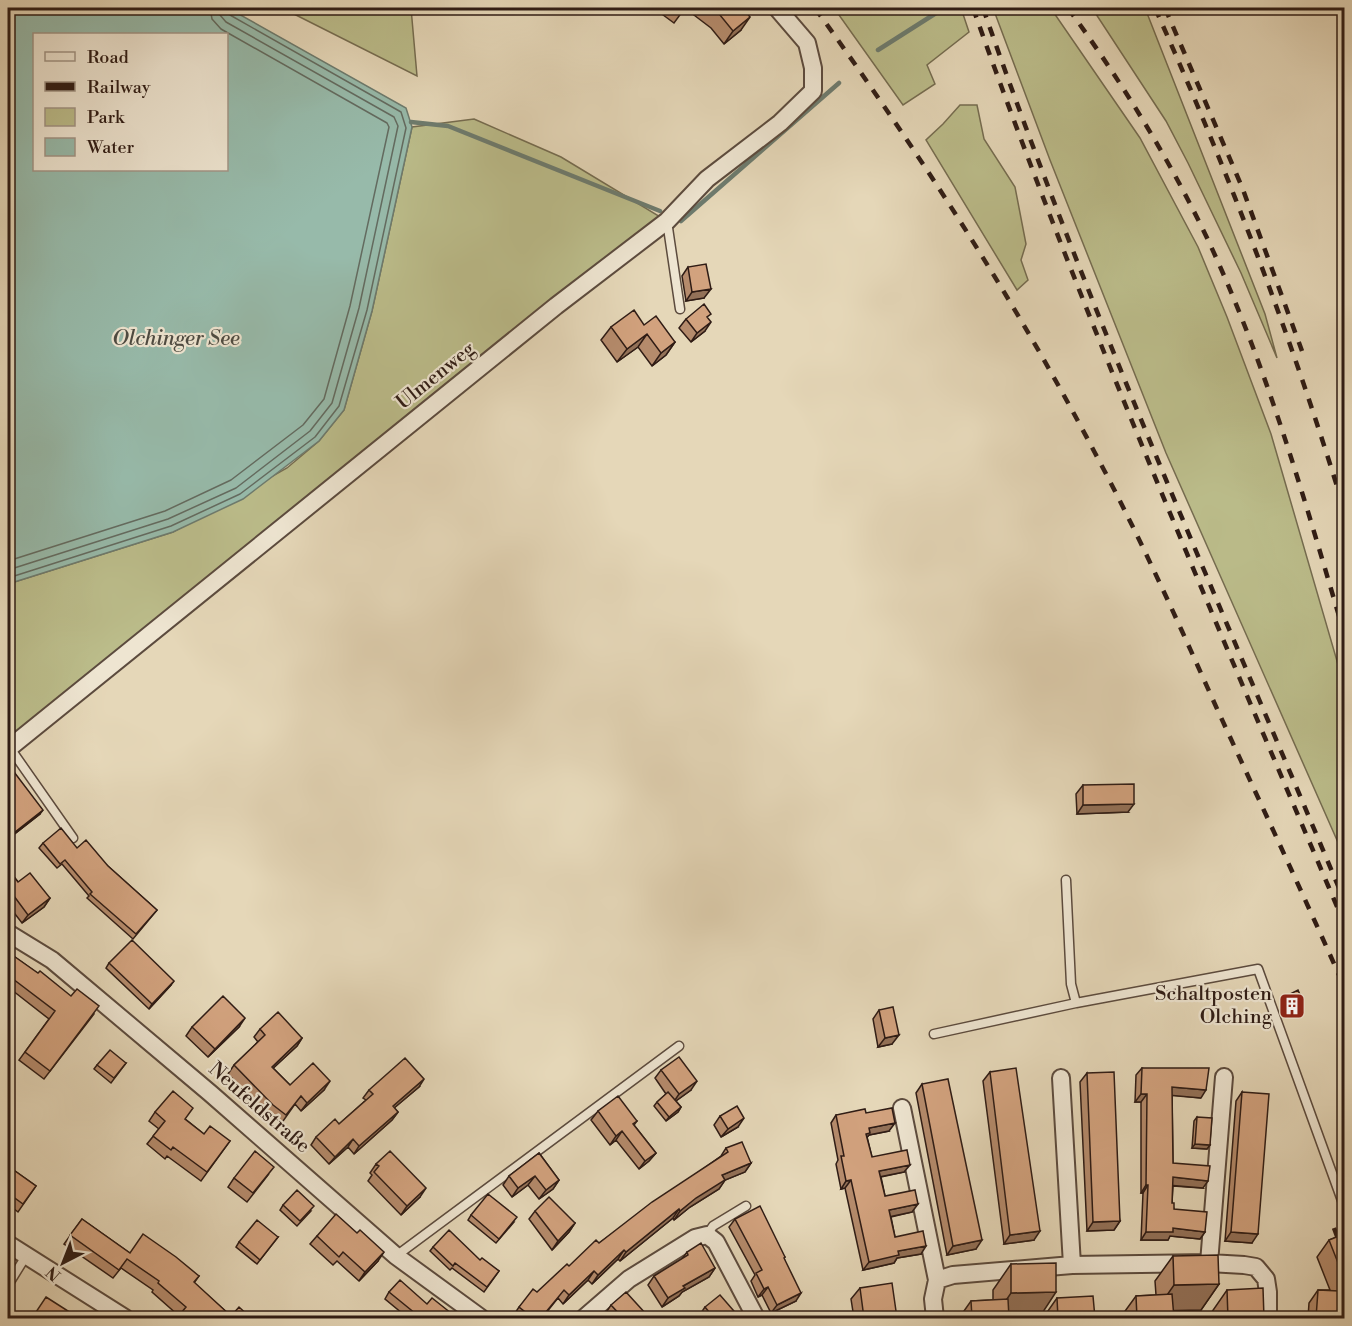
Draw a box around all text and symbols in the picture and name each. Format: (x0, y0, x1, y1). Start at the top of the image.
legend (33, 33, 228, 171)
text: Road (87, 46, 130, 69)
text: Railway (87, 76, 151, 99)
text: Park (87, 106, 126, 129)
text: Water (86, 136, 135, 159)
water label: Olchinger See (112, 326, 240, 352)
street label: Ulmenweg (391, 336, 481, 415)
place label: Schaltposten Olching (1155, 982, 1273, 1030)
building icon: Schaltposten Olching (1277, 991, 1307, 1021)
street label: Neufeldstraße (203, 1057, 315, 1159)
north arrow (33, 1233, 93, 1293)
text: N (42, 1262, 65, 1285)

